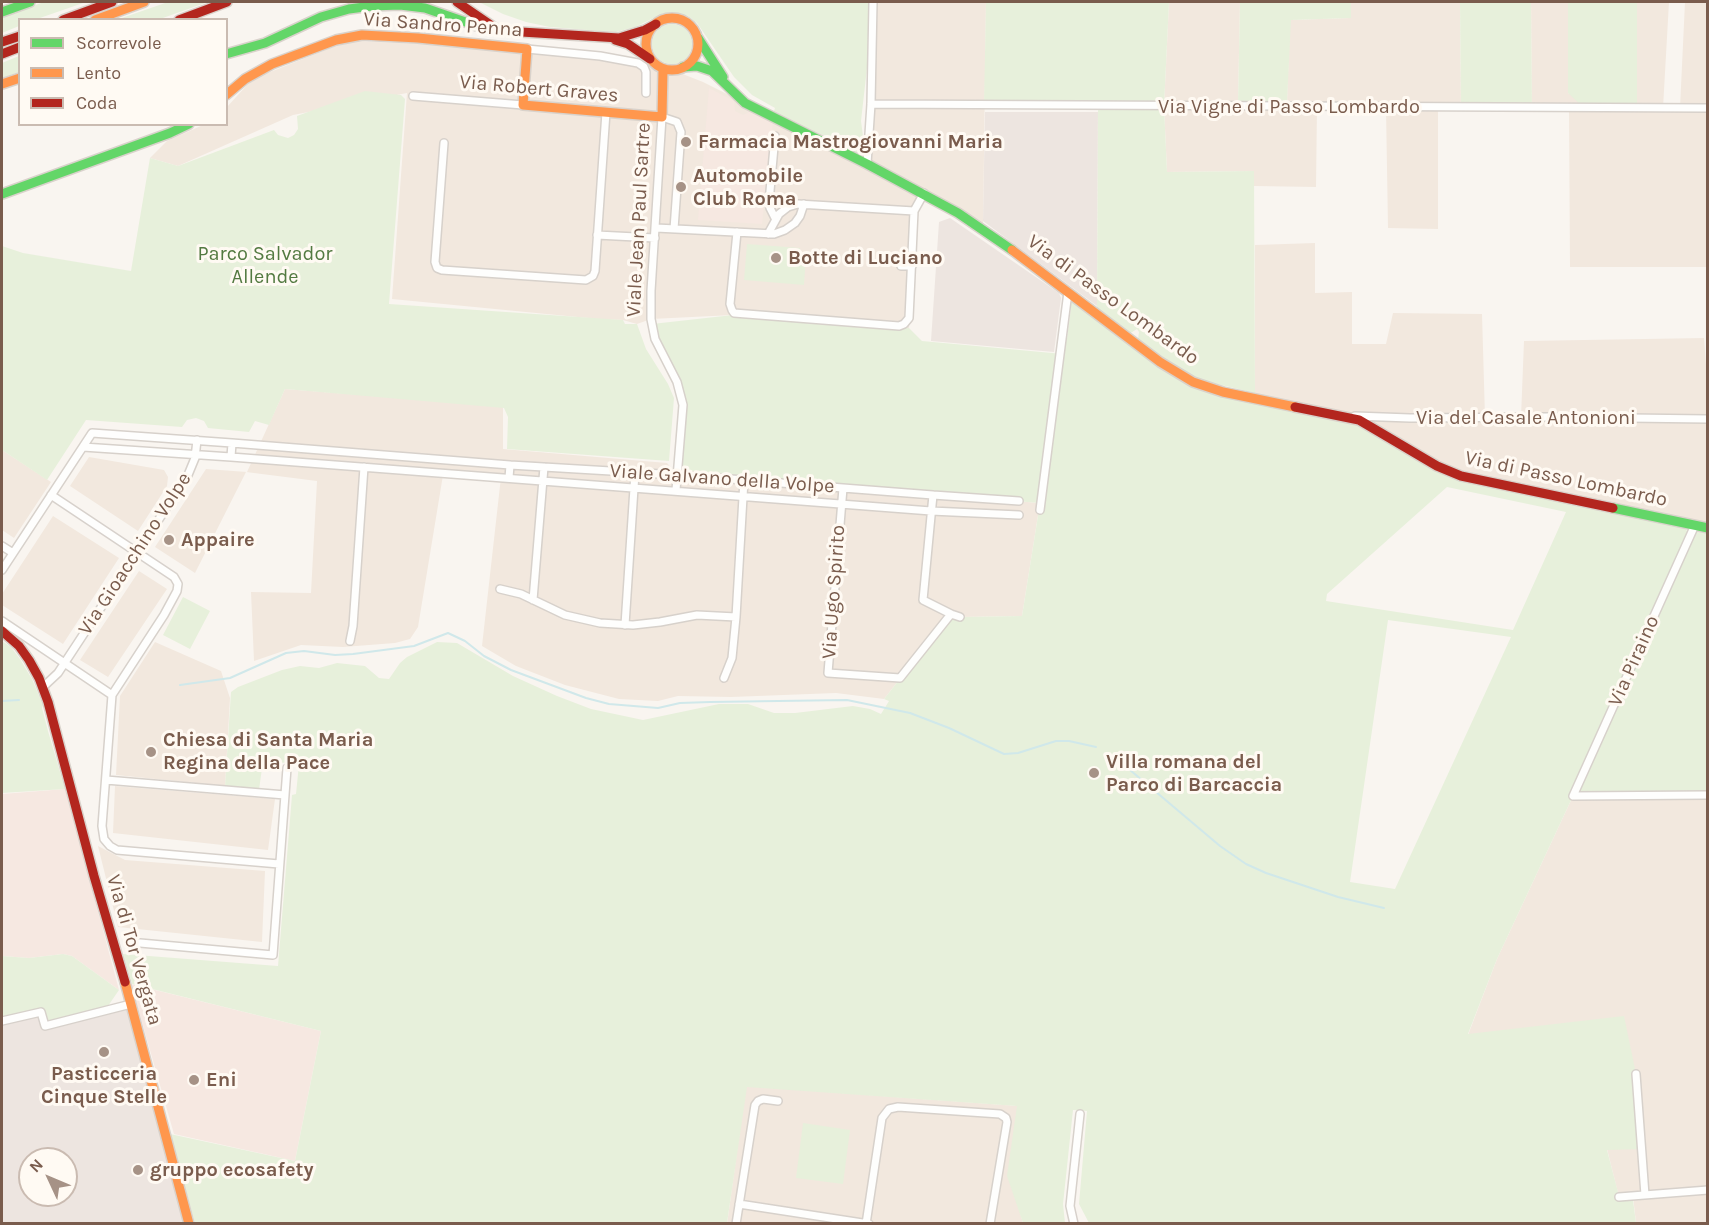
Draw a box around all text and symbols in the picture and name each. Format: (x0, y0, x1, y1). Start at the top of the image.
street label: Via Sandro Penna (363, 7, 523, 43)
legend (18, 18, 228, 126)
text: Scorrevole (76, 32, 161, 54)
text: Lento (76, 62, 121, 84)
street label: Via Robert Graves (458, 70, 620, 108)
text: Coda (76, 92, 117, 114)
street label: Via Vigne di Passo Lombardo (1158, 95, 1420, 119)
street label: Viale Jean Paul Sartre (622, 122, 656, 318)
place label: Farmacia Mastrogiovanni Maria (698, 130, 1003, 154)
marker: Farmacia Mastrogiovanni Maria (679, 135, 693, 149)
place label: Automobile Club Roma (693, 164, 803, 211)
marker: Automobile Club Roma (674, 180, 688, 194)
street label: Via di Passo Lombardo (1023, 230, 1203, 370)
park label: Parco Salvador Allende (197, 242, 333, 289)
place label: Botte di Luciano (788, 246, 943, 270)
marker: Botte di Luciano (769, 251, 783, 265)
street label: Via del Casale Antonioni (1416, 406, 1636, 430)
street label: Via di Passo Lombardo (1463, 446, 1669, 512)
street label: Viale Galvano della Volpe (609, 459, 835, 499)
street label: Via Gioacchino Volpe (73, 468, 197, 640)
street label: Via Ugo Spirito (817, 524, 851, 660)
place label: Appaire (181, 528, 255, 552)
marker: Appaire (162, 533, 176, 547)
street label: Via Piraino (1603, 612, 1665, 710)
place label: Chiesa di Santa Maria Regina della Pace (163, 728, 373, 775)
marker: Chiesa di Santa Maria Regina della Pace (144, 745, 158, 759)
place label: Villa romana del Parco di Barcaccia (1106, 750, 1282, 797)
marker: Villa romana del Parco di Barcaccia (1087, 766, 1101, 780)
street label: Via di Tor Vergata (101, 872, 167, 1028)
marker: Pasticceria Cinque Stelle (97, 1045, 111, 1059)
place label: Pasticceria Cinque Stelle (41, 1062, 167, 1109)
place label: Eni (206, 1068, 237, 1092)
marker: Eni (187, 1073, 201, 1087)
north arrow (18, 1147, 78, 1207)
text: N (25, 1155, 47, 1176)
place label: gruppo ecosafety (150, 1158, 313, 1182)
marker: gruppo ecosafety (131, 1163, 145, 1177)

